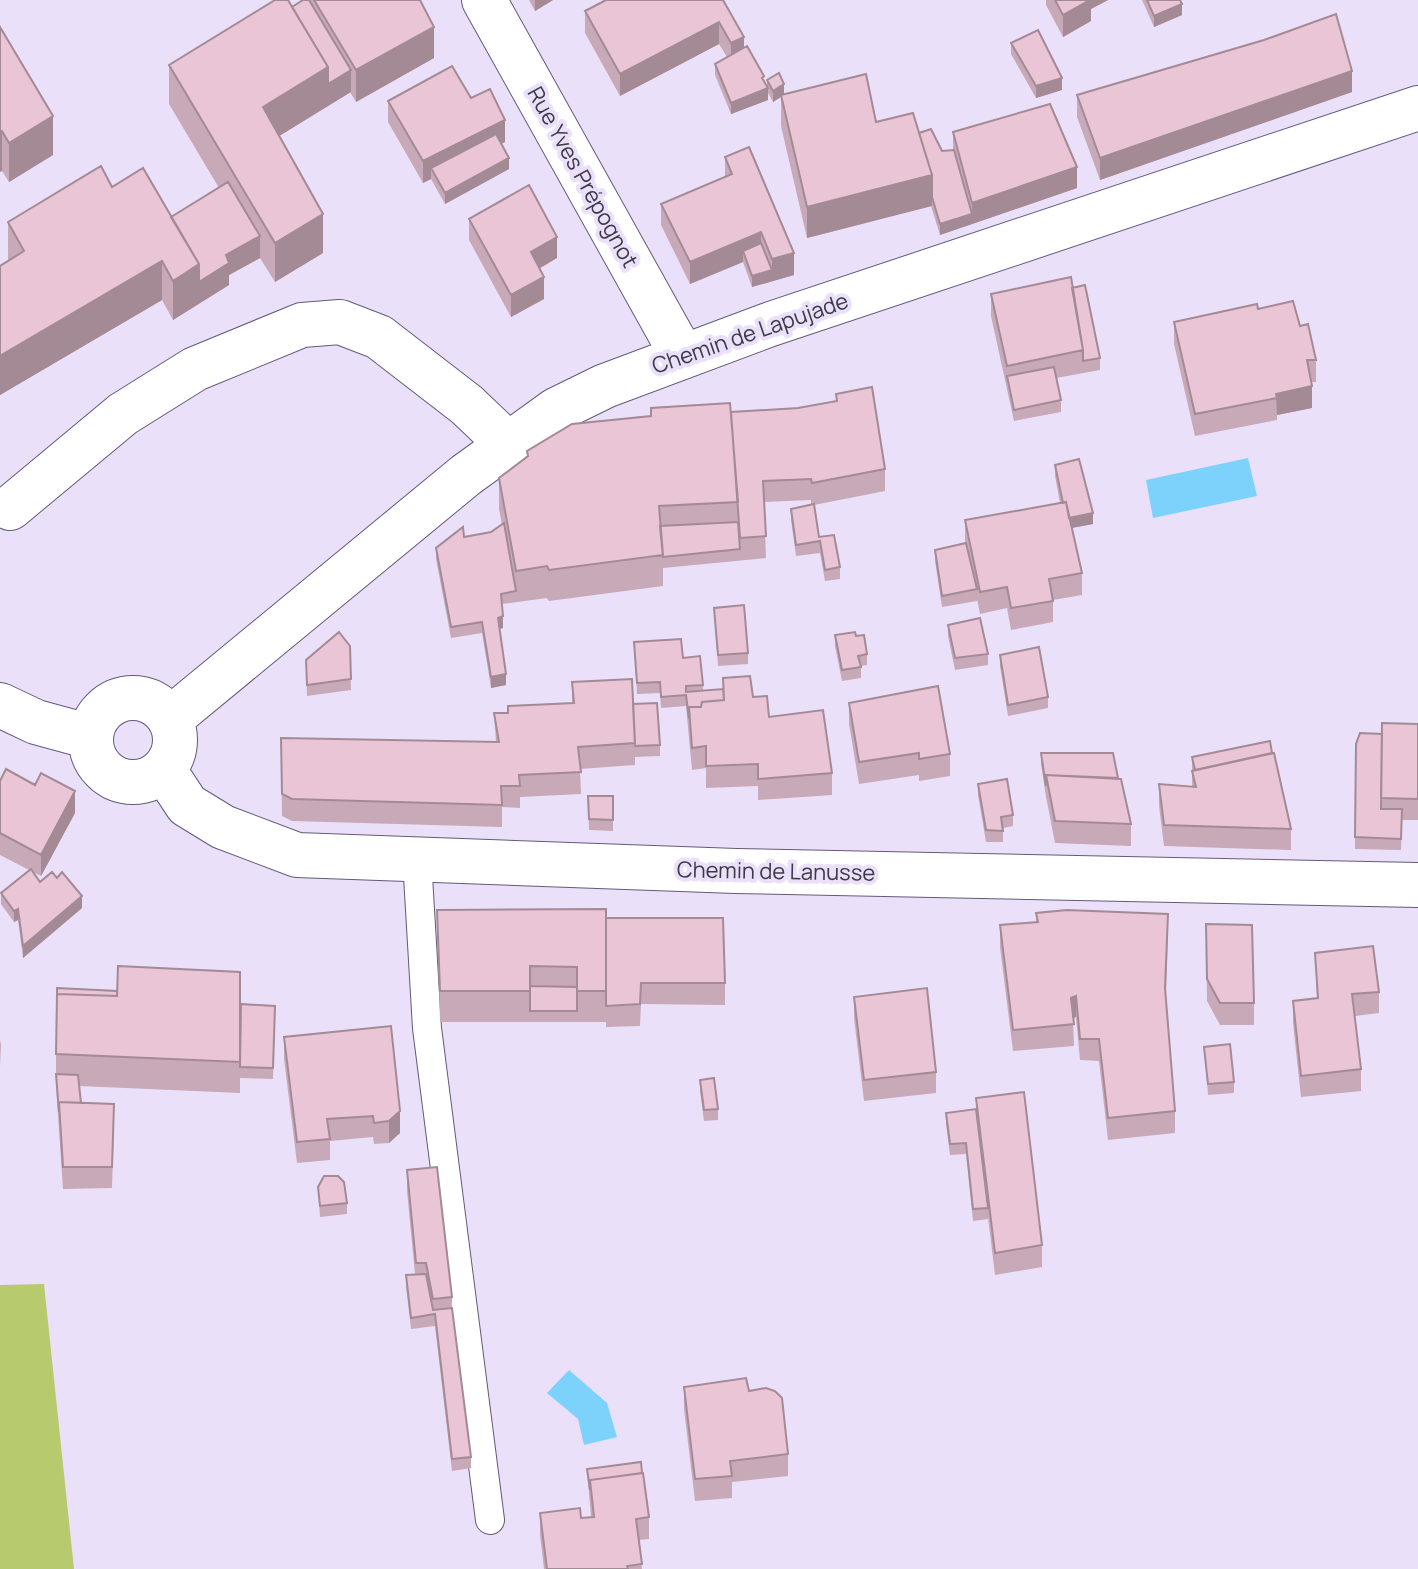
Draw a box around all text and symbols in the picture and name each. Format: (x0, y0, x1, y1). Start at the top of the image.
street label: Rue Yves Prépognot (521, 81, 645, 273)
street label: Chemin de Lapujade (648, 285, 852, 381)
street label: Chemin de Lanusse (677, 854, 876, 888)

